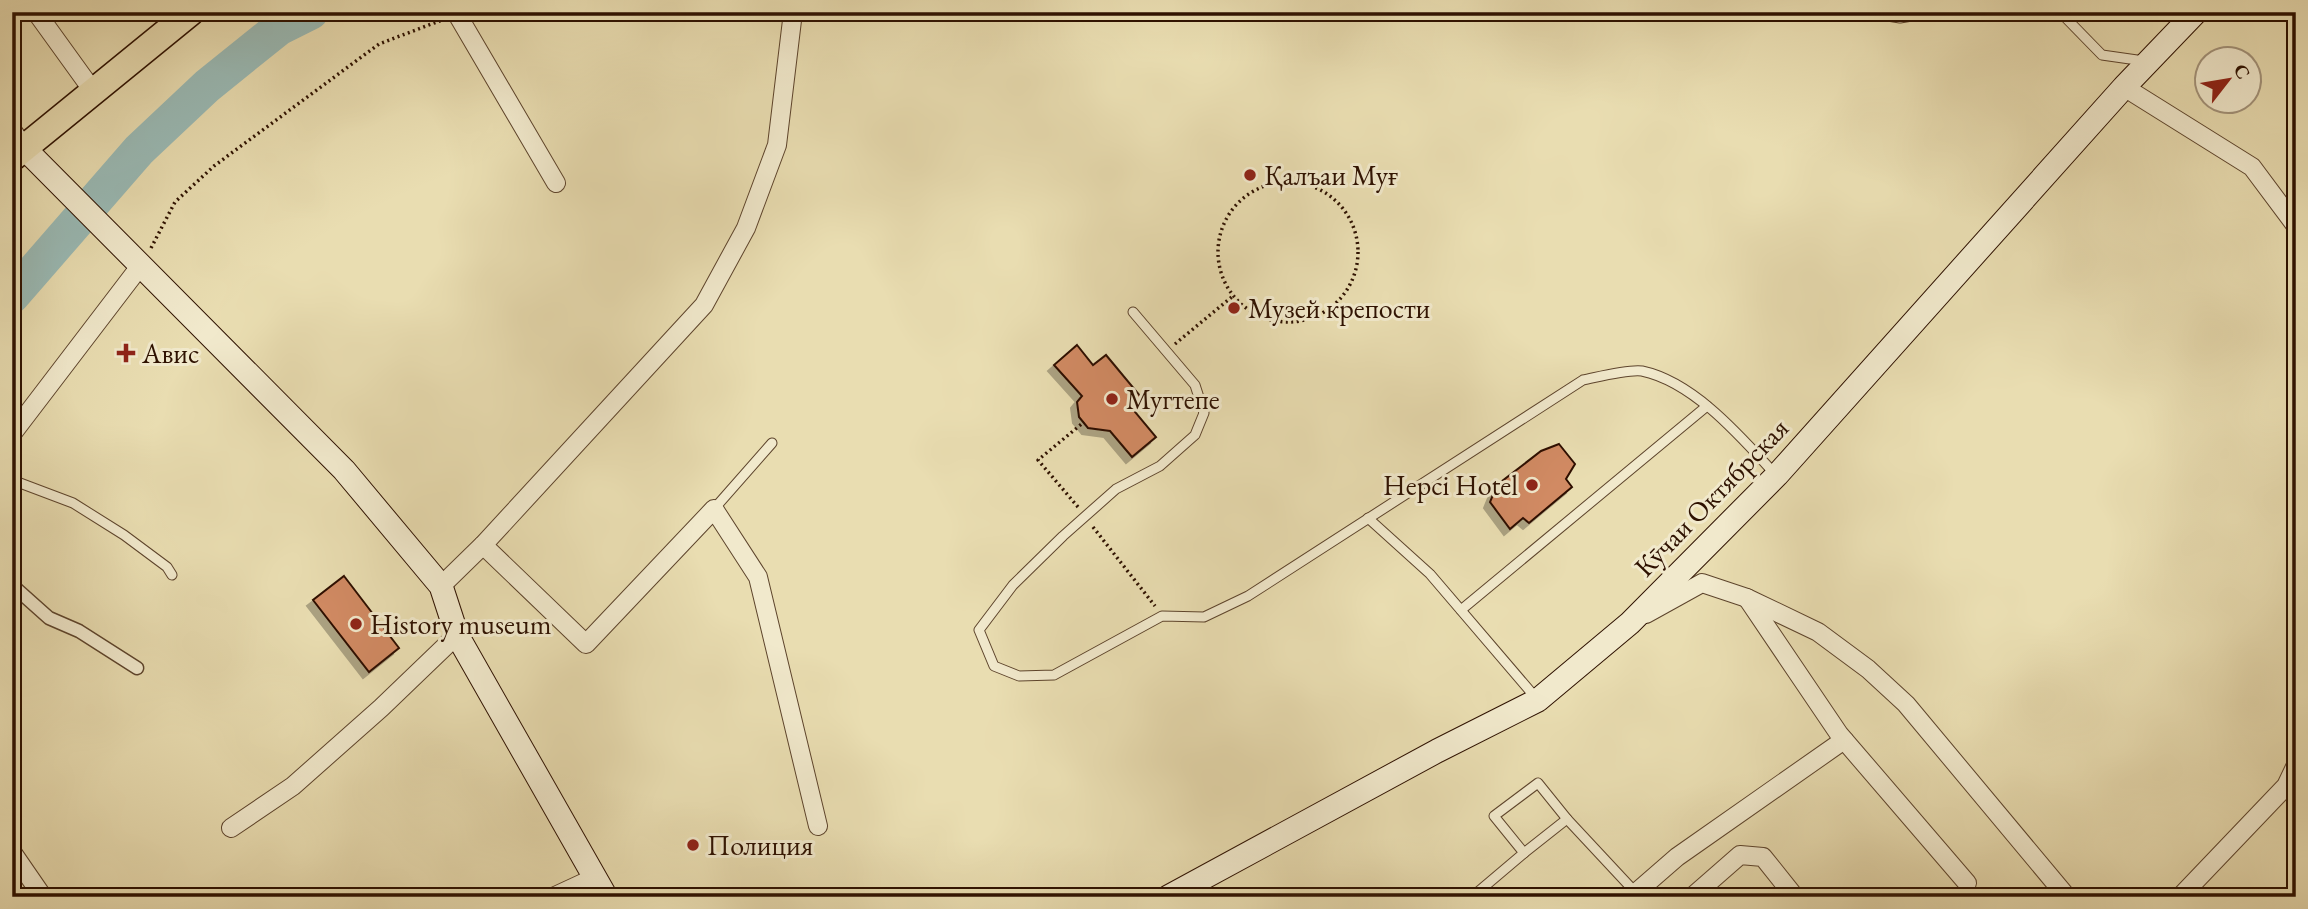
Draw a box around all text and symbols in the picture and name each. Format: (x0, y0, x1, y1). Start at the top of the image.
north arrow (2192, 46, 2262, 116)
text: С (2228, 59, 2256, 84)
place label: Қалъаи Муғ (1264, 157, 1398, 193)
marker: Қалъаи Муғ (1242, 167, 1258, 183)
place label: Музей крепости (1248, 290, 1431, 326)
marker: Музей крепости (1226, 300, 1242, 316)
place label: Авис (141, 335, 199, 371)
marker: Авис (116, 343, 136, 363)
place label: Мугтепе (1126, 381, 1220, 417)
marker: Мугтепе (1104, 391, 1120, 407)
street label: Кӯчаи Октябрская (1626, 410, 1796, 584)
place label: Hepci Hotel (1383, 467, 1518, 503)
marker: Hepci Hotel (1524, 477, 1540, 493)
place label: History museum (370, 606, 552, 642)
marker: History museum (348, 616, 364, 632)
place label: Полиция (707, 827, 813, 863)
marker: Полиция (685, 837, 701, 853)

